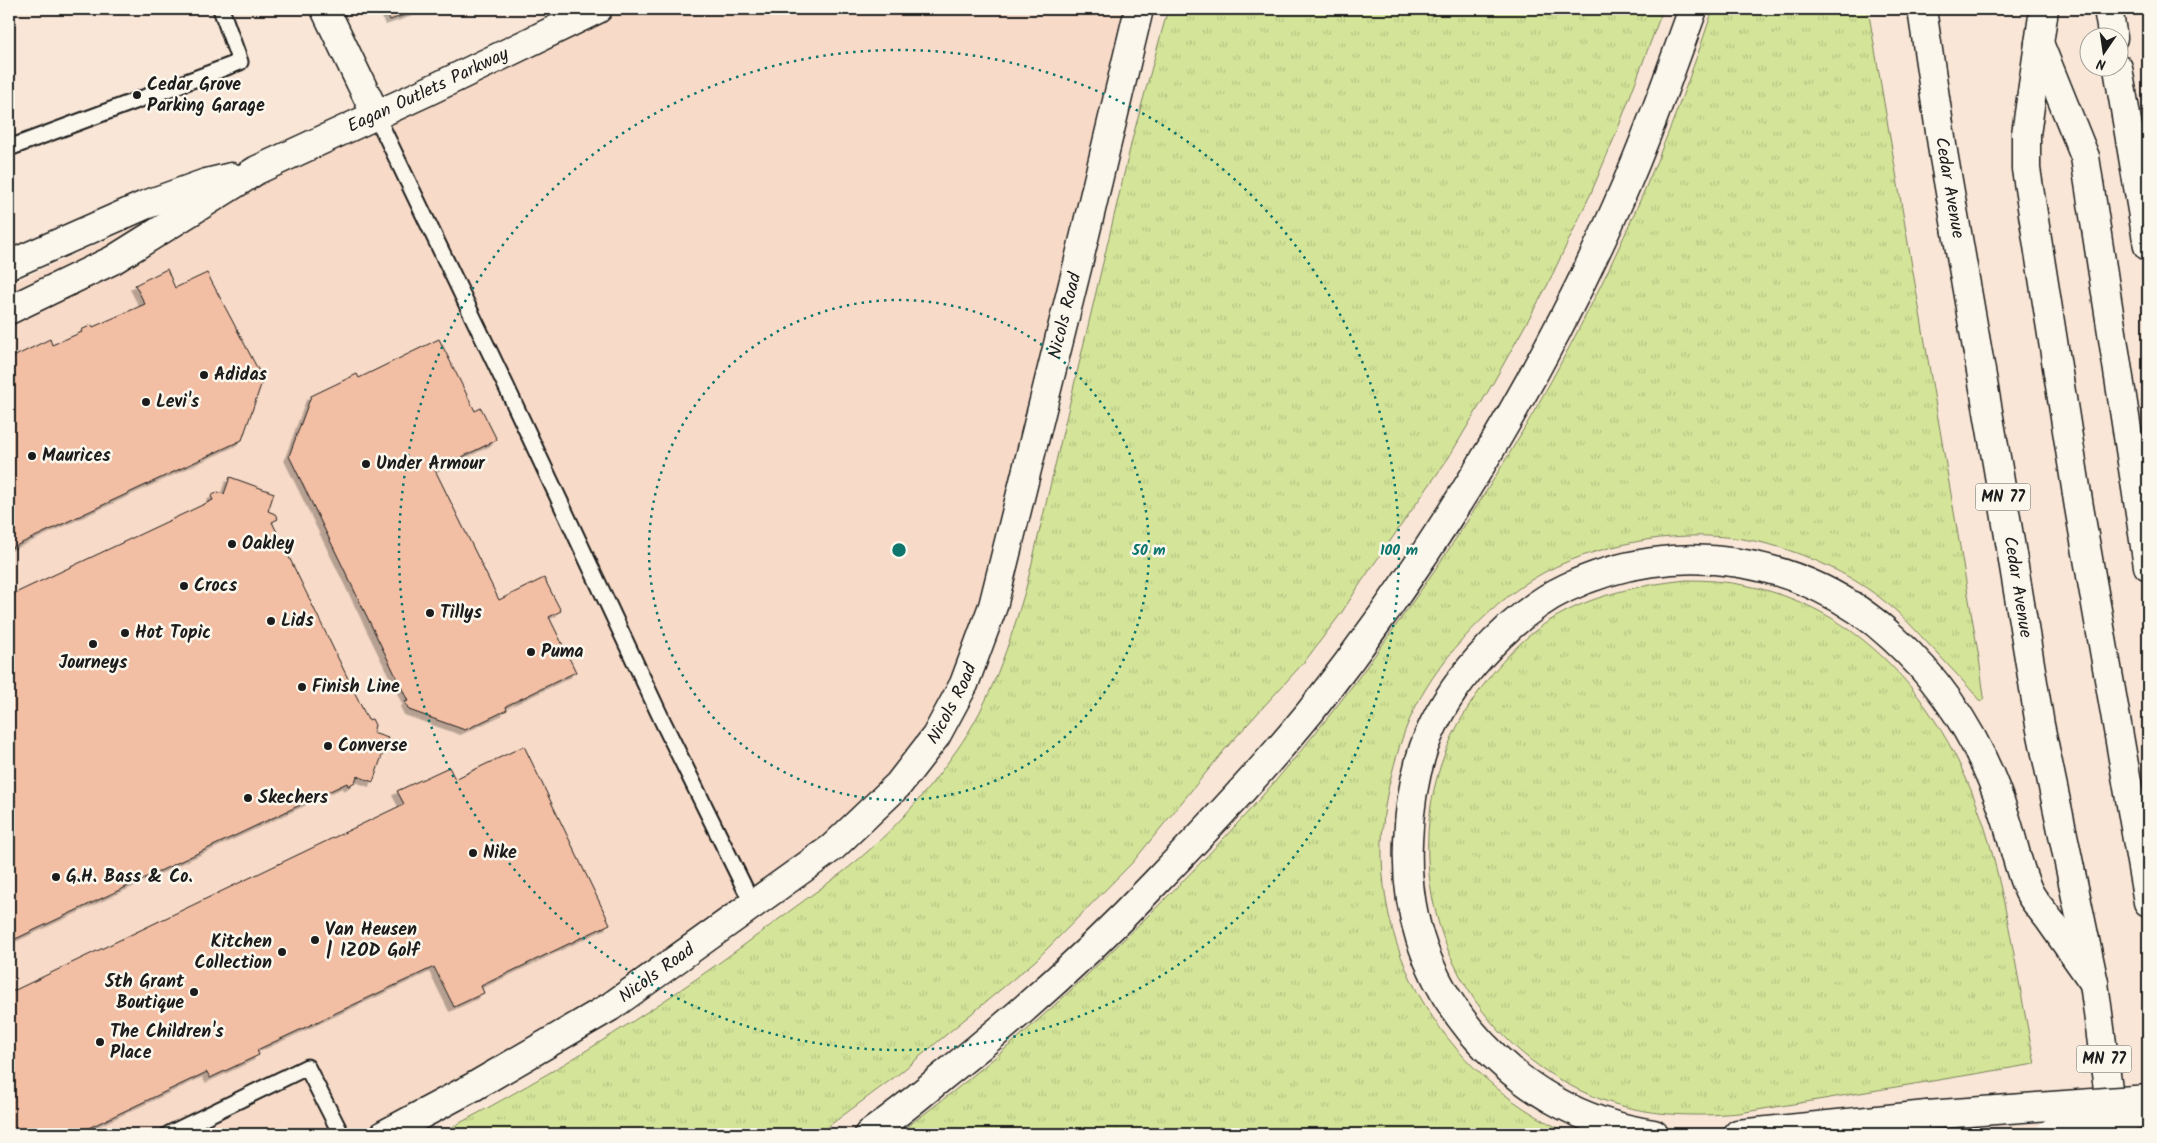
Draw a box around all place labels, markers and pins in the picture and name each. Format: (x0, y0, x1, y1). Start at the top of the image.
place label: Cedar Grove Parking Garage (147, 71, 265, 121)
marker: Cedar Grove Parking Garage (131, 89, 143, 101)
place label: Adidas (214, 361, 268, 390)
marker: Adidas (198, 369, 210, 381)
place label: Levi's (156, 388, 200, 417)
marker: Levi's (140, 396, 152, 408)
place label: Maurices (42, 442, 111, 471)
marker: Maurices (26, 450, 38, 462)
place label: Under Armour (376, 450, 486, 479)
marker: Under Armour (360, 458, 372, 470)
place label: Oakley (242, 530, 295, 559)
marker: Oakley (226, 538, 238, 550)
centre of rings (890, 541, 908, 559)
place label: Crocs (194, 572, 238, 601)
marker: Crocs (178, 580, 190, 592)
place label: Tillys (440, 599, 482, 628)
place label: Lids (281, 607, 314, 636)
marker: Tillys (424, 607, 436, 619)
marker: Lids (265, 615, 277, 627)
place label: Hot Topic (135, 619, 211, 648)
marker: Hot Topic (119, 627, 131, 639)
marker: Journeys (87, 638, 99, 650)
place label: Puma (541, 638, 584, 667)
marker: Puma (525, 646, 537, 658)
place label: Journeys (59, 649, 128, 678)
place label: Finish Line (312, 673, 400, 702)
marker: Finish Line (296, 681, 308, 693)
place label: Converse (338, 732, 408, 761)
marker: Converse (322, 740, 334, 752)
place label: Skechers (258, 784, 329, 813)
marker: Skechers (242, 792, 254, 804)
place label: Nike (483, 839, 517, 868)
marker: Nike (467, 847, 479, 859)
place label: G.H. Bass & Co. (66, 863, 193, 892)
marker: G.H. Bass & Co. (50, 871, 62, 883)
place label: Van Heusen | IZOD Golf (325, 916, 421, 966)
place label: Kitchen Collection (195, 928, 272, 978)
marker: Van Heusen | IZOD Golf (309, 934, 321, 946)
marker: Kitchen Collection (276, 946, 288, 958)
place label: 5th Grant Boutique (104, 968, 185, 1018)
marker: 5th Grant Boutique (188, 986, 200, 998)
place label: The Children's Place (110, 1018, 224, 1068)
marker: The Children's Place (94, 1036, 106, 1048)

